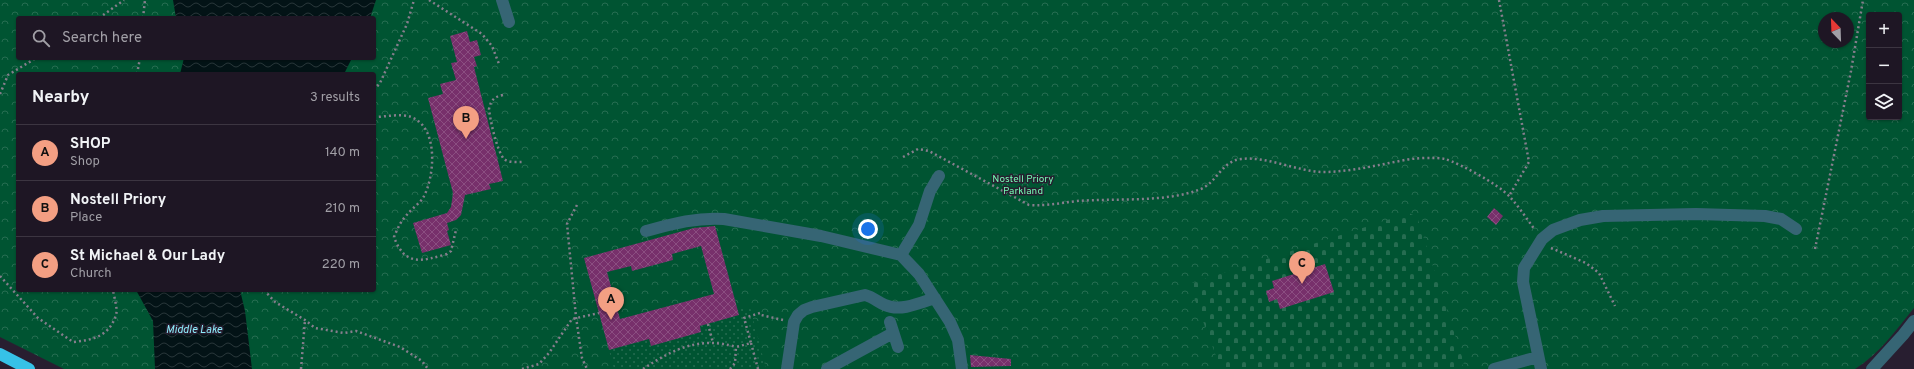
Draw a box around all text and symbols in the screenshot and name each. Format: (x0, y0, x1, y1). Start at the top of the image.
north arrow (1818, 12, 1854, 48)
map controls (1866, 12, 1902, 120)
button: + (1866, 12, 1902, 48)
search box (16, 16, 376, 60)
icon: search (30, 27, 52, 49)
text: Search here (62, 29, 142, 48)
button: − (1866, 48, 1902, 84)
button: layers (1866, 84, 1902, 120)
text: Nearby (32, 87, 89, 109)
text: 3 results (310, 90, 360, 106)
pin: B (453, 106, 479, 139)
text: SHOP (70, 135, 110, 154)
text: A (40, 145, 50, 161)
text: 140 m (325, 145, 360, 161)
text: Shop (70, 154, 100, 170)
park label: Nostell Priory Parkland (992, 173, 1054, 198)
text: Nostell Priory (70, 191, 166, 210)
text: B (41, 201, 49, 217)
text: 210 m (325, 201, 360, 217)
text: Place (70, 210, 102, 226)
your location (858, 219, 878, 239)
text: St Michael & Our Lady (70, 247, 225, 266)
pin: C (1289, 251, 1315, 284)
text: C (41, 257, 49, 273)
text: 220 m (322, 257, 360, 273)
text: Church (70, 266, 112, 282)
pin: A (598, 287, 624, 320)
water label: Middle Lake (166, 323, 223, 337)

